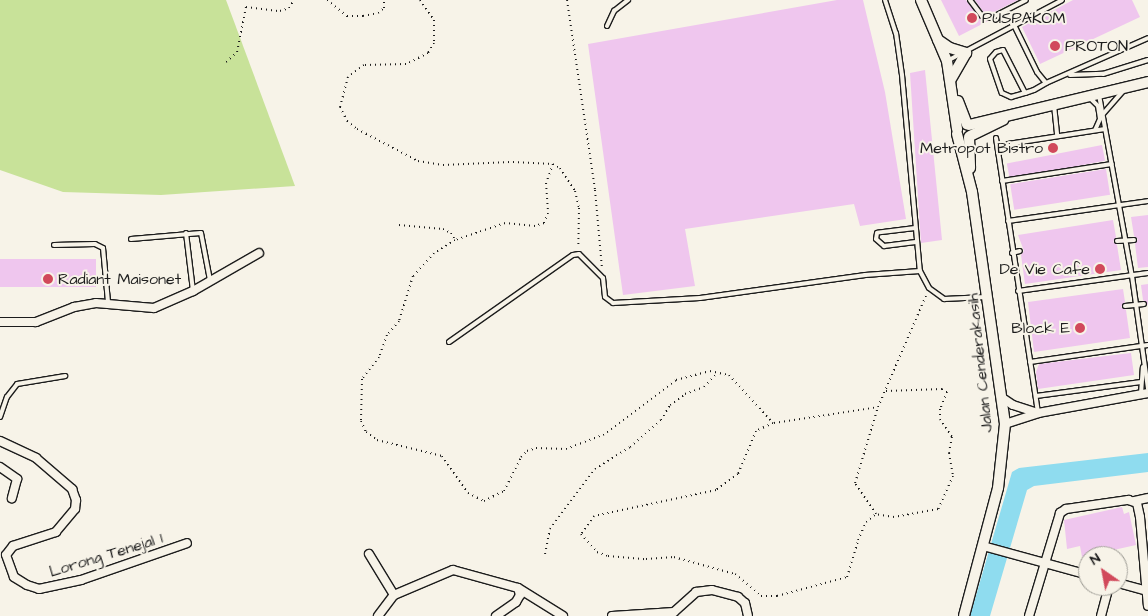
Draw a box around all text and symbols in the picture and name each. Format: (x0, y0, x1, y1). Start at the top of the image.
place label: PUSPAKOM (982, 8, 1066, 28)
marker: PUSPAKOM (966, 12, 978, 24)
place label: PROTON (1065, 36, 1128, 56)
marker: PROTON (1049, 40, 1061, 52)
place label: Metropot Bistro (920, 138, 1043, 158)
marker: Metropot Bistro (1047, 142, 1059, 154)
place label: De Vie Cafe (999, 259, 1090, 279)
marker: De Vie Cafe (1094, 263, 1106, 275)
place label: Radiant Maisonet (58, 269, 181, 289)
marker: Radiant Maisonet (42, 273, 54, 285)
street label: Jalan Cenderakasih (963, 292, 997, 434)
place label: Block E (1011, 318, 1070, 338)
marker: Block E (1074, 322, 1086, 334)
street label: Lorong Tenejal 1 (47, 529, 165, 581)
north arrow (1078, 546, 1128, 596)
text: N (1086, 548, 1105, 570)

